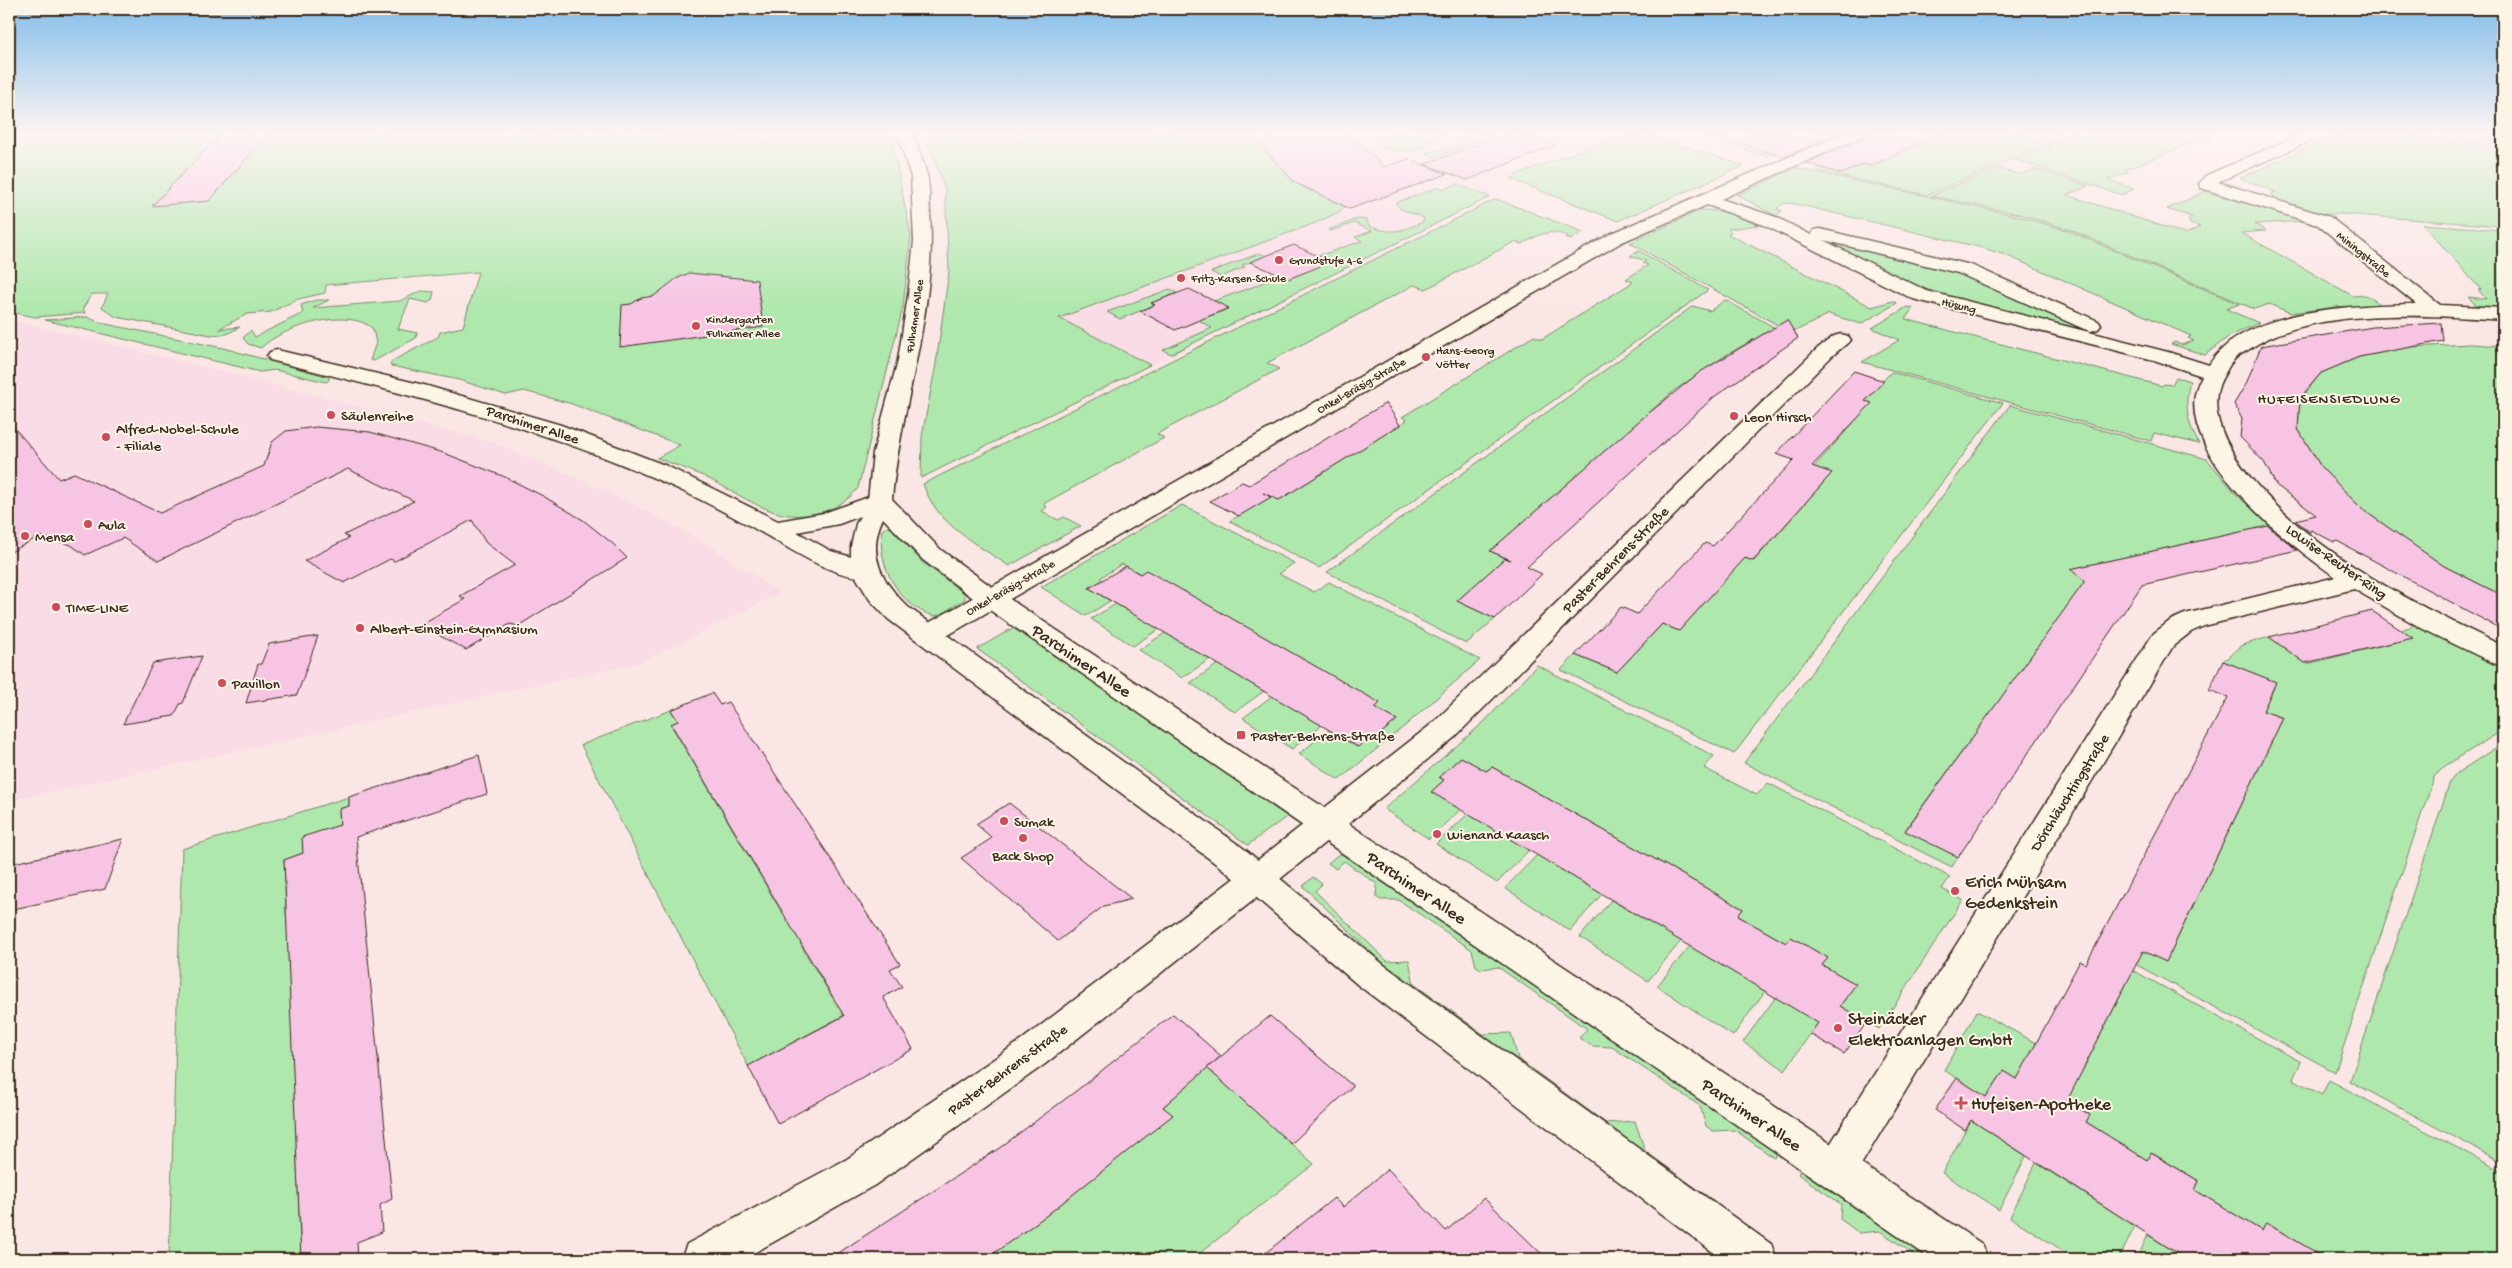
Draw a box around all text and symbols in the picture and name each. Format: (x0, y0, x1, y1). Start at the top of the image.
street label: Miningstraße (2333, 230, 2393, 282)
marker: Grundstufe 4-6 (1273, 254, 1285, 266)
place label: Grundstufe 4-6 (1289, 255, 1363, 269)
marker: Fritz-Karsen-Schule (1175, 272, 1187, 284)
place label: Fritz-Karsen-Schule (1190, 273, 1287, 287)
street label: Fulhamer Allee (904, 278, 928, 355)
street label: Hüsung (1940, 296, 1977, 318)
place label: Kindergarten Fulhamer Allee (705, 314, 781, 342)
marker: Kindergarten Fulhamer Allee (690, 320, 702, 332)
place label: Hans-Georg Vötter (1435, 345, 1495, 373)
marker: Hans-Georg Vötter (1420, 351, 1432, 363)
street label: Onkel-Bräsig-Straße (1315, 355, 1410, 418)
district label: HUFEISENSIEDLUNG (2257, 391, 2401, 409)
street label: Parchimer Allee (483, 402, 581, 449)
place label: Säulenreihe (341, 408, 414, 426)
marker: Säulenreihe (325, 409, 337, 421)
place label: Leon Hirsch (1744, 409, 1812, 427)
marker: Leon Hirsch (1728, 410, 1740, 422)
place label: Alfred-Nobel-Schule - Filiale (116, 421, 239, 456)
marker: Alfred-Nobel-Schule - Filiale (100, 431, 112, 443)
street label: Paster-Behrens-Straße (1559, 503, 1674, 618)
place label: Aula (98, 517, 126, 535)
marker: Aula (82, 518, 94, 530)
street label: Lowise-Reuter-Ring (2282, 521, 2390, 604)
place label: Mensa (35, 529, 75, 547)
marker: Mensa (19, 530, 31, 542)
street label: Onkel-Bräsig-Straße (964, 557, 1059, 620)
place label: TIME-LINE (65, 600, 129, 618)
marker: TIME-LINE (50, 601, 62, 613)
street label: Parchimer Allee (1026, 620, 1135, 704)
place label: Albert-Einstein-Gymnasium (370, 621, 538, 639)
marker: Albert-Einstein-Gymnasium (354, 622, 366, 634)
place label: Pavillon (231, 676, 280, 694)
marker: Pavillon (216, 677, 228, 689)
place label: Paster-Behrens-Straße (1250, 728, 1395, 746)
marker: Paster-Behrens-Straße (1235, 729, 1247, 741)
street label: Dörchläuchtingstraße (2027, 731, 2114, 856)
place label: Sumak (1014, 814, 1055, 832)
marker: Sumak (998, 815, 1010, 827)
place label: Wienand Kaasch (1447, 827, 1549, 845)
marker: Wienand Kaasch (1431, 828, 1443, 840)
marker: Back Shop (1017, 832, 1029, 844)
street label: Parchimer Allee (1361, 847, 1470, 931)
place label: Back Shop (991, 848, 1054, 866)
place label: Erich Mühsam Gedenkstein (1965, 873, 2067, 915)
marker: Erich Mühsam Gedenkstein (1949, 885, 1961, 897)
place label: Steinäcker Elektroanlagen GmbH (1848, 1010, 2013, 1052)
street label: Paster-Behrens-Straße (944, 1021, 1072, 1121)
marker: Steinäcker Elektroanlagen GmbH (1832, 1022, 1844, 1034)
street label: Parchimer Allee (1696, 1074, 1805, 1158)
place label: Hufeisen-Apotheke (1971, 1095, 2112, 1116)
marker: Hufeisen-Apotheke (1955, 1097, 1967, 1109)

